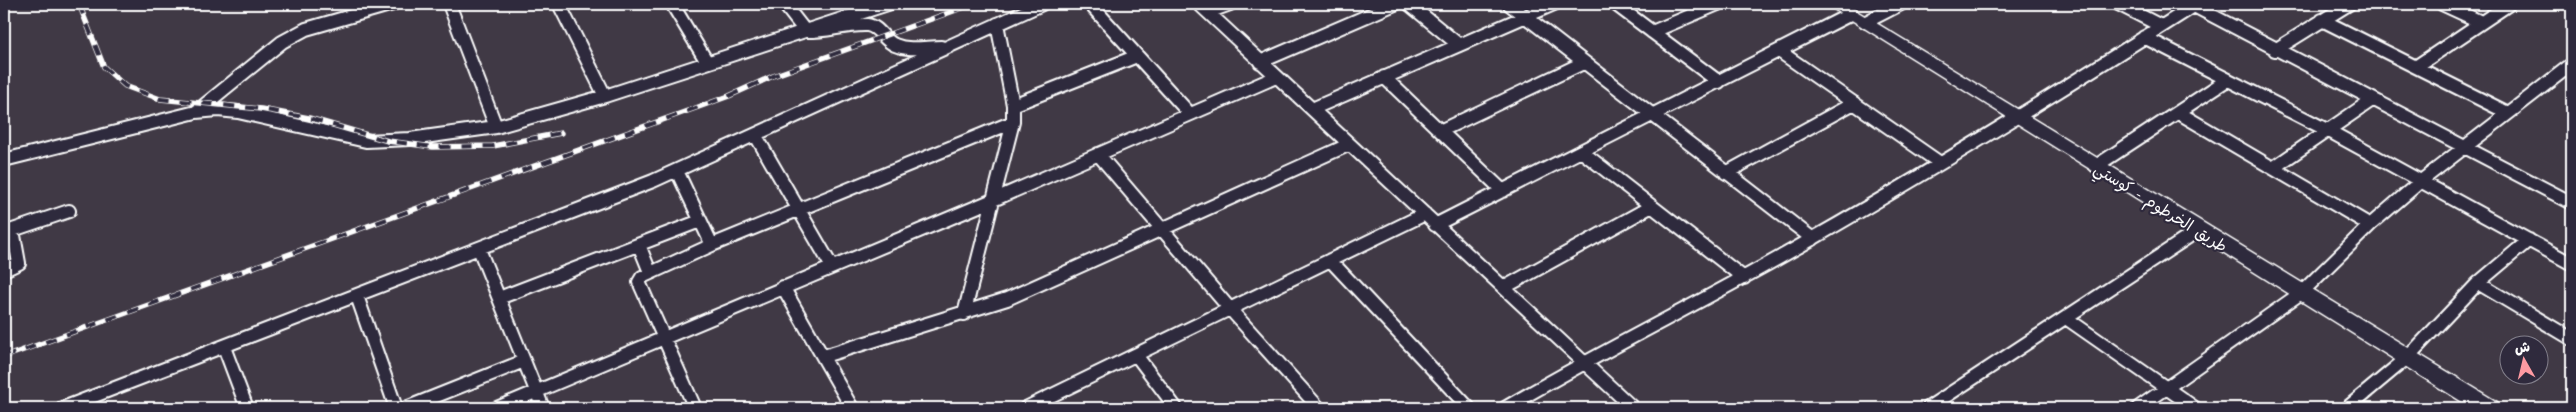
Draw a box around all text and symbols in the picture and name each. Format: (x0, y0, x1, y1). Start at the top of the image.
street label: طريق الخرطوم - كوستي (2088, 158, 2231, 260)
north arrow (2498, 334, 2548, 384)
text: ش (2513, 337, 2531, 359)

